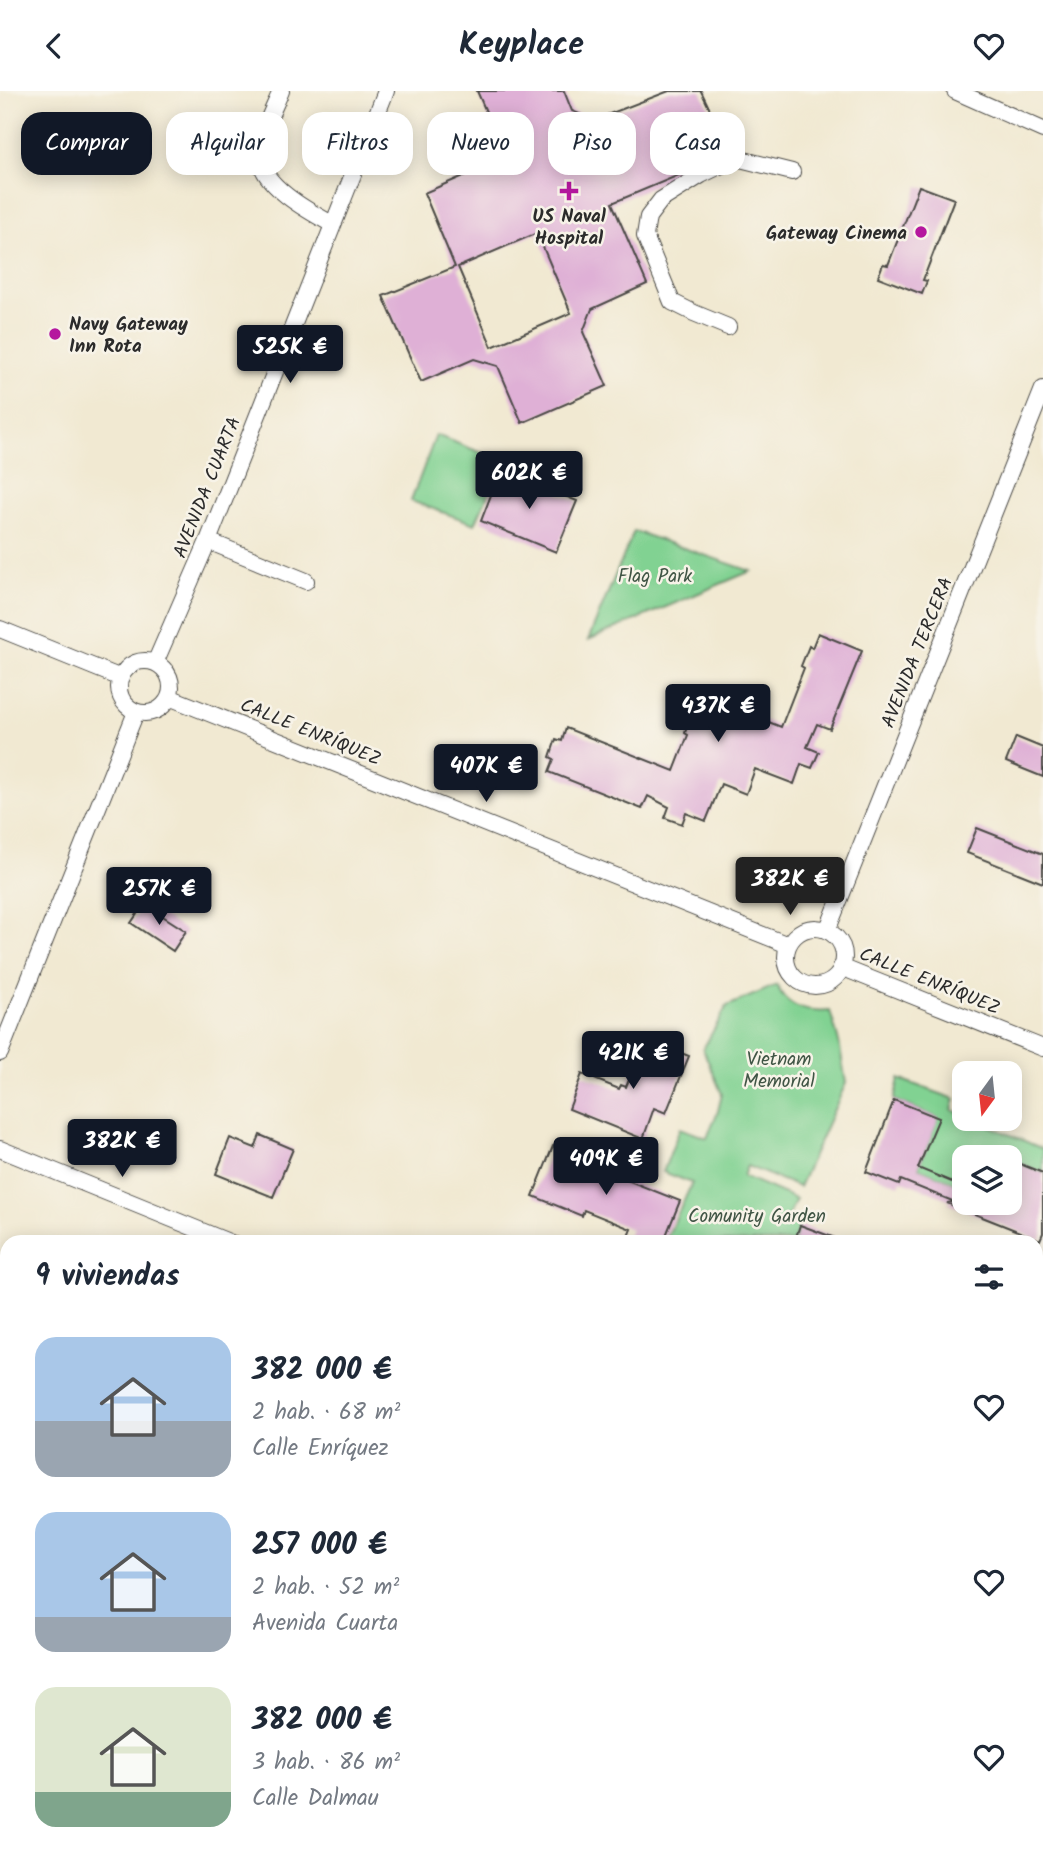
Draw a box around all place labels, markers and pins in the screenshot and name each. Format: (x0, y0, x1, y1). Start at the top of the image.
marker: US Naval Hospital (559, 181, 579, 201)
place label: US Naval Hospital (532, 202, 607, 254)
place label: Gateway Cinema (766, 219, 907, 249)
marker: Gateway Cinema (913, 224, 929, 240)
place label: Navy Gateway Inn Rota (69, 310, 188, 362)
pin: 525K € (233, 325, 347, 385)
marker: Navy Gateway Inn Rota (47, 326, 63, 342)
pin: 602K € (472, 451, 586, 511)
pin: 437K € (661, 685, 775, 744)
pin: 407K € (429, 745, 543, 804)
pin: 382K € (733, 857, 847, 917)
pin: 257K € (102, 867, 216, 927)
pin: 421K € (576, 1031, 690, 1091)
pin: 382K € (65, 1119, 179, 1179)
pin: 409K € (549, 1137, 663, 1197)

